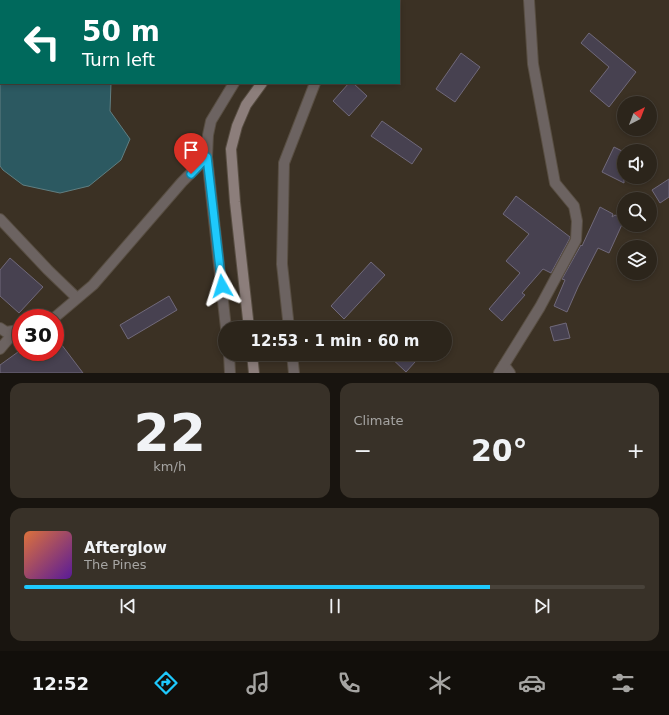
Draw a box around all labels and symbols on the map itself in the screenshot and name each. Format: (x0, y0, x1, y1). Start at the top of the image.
north arrow (617, 96, 657, 136)
pin (174, 133, 208, 174)
position arrow (201, 265, 243, 307)
speed limit sign: 30 (12, 309, 64, 361)

